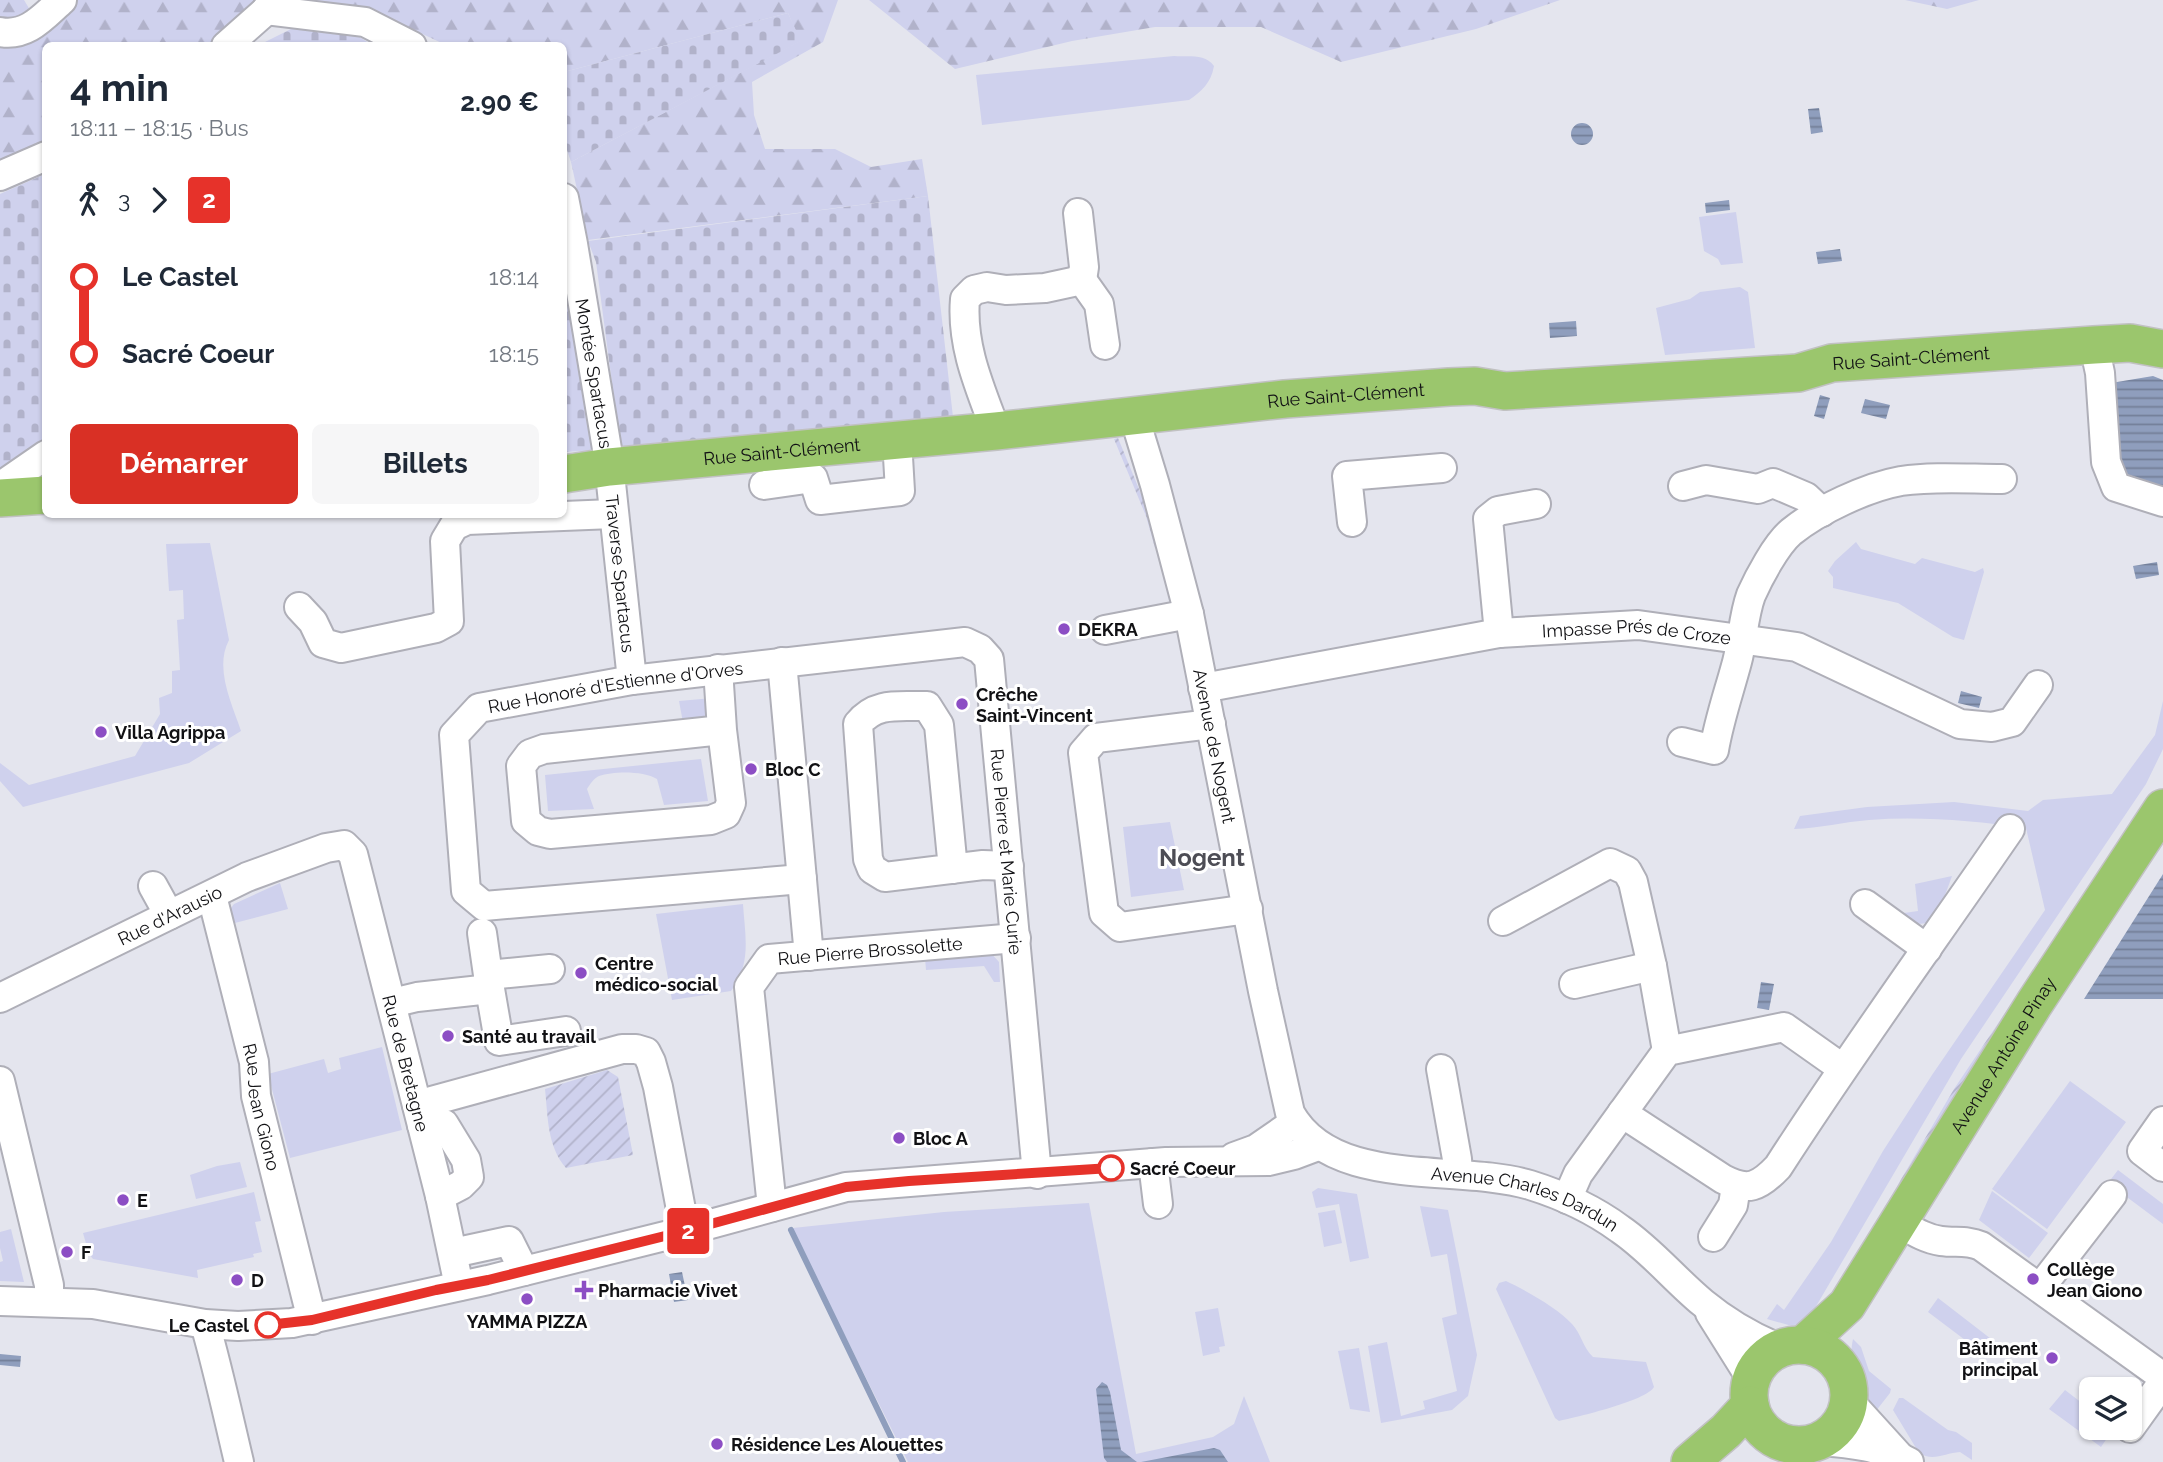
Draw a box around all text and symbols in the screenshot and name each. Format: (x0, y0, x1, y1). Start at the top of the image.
text: 4 min (70, 65, 169, 110)
text: 2.90 € (460, 87, 539, 117)
text: 18:11 – 18:15 · Bus (70, 114, 249, 141)
icon: walk (70, 181, 108, 219)
icon: forward (140, 181, 178, 219)
text: 2 (202, 185, 216, 214)
text: 3 (118, 186, 130, 213)
text: Le Castel (122, 262, 238, 292)
text: 18:14 (489, 263, 539, 290)
street label: Montée Spartacus (572, 297, 617, 450)
text: Sacré Coeur (122, 339, 274, 369)
text: 18:15 (489, 340, 539, 367)
street label: Rue Saint-Clément (1832, 342, 1990, 373)
street label: Rue Saint-Clément (1266, 378, 1425, 411)
button: Démarrer (70, 424, 298, 504)
button: Billets (312, 424, 539, 504)
street label: Rue Saint-Clément (702, 433, 861, 469)
street label: Traverse Spartacus (602, 494, 640, 654)
street label: Impasse Prés de Croze (1541, 614, 1733, 648)
place label: DEKRA (1078, 619, 1139, 640)
marker: DEKRA (1056, 621, 1072, 637)
street label: Rue Honoré d'Estienne d'Orves (486, 657, 744, 717)
street label: Avenue de Nogent (1189, 667, 1240, 825)
place label: Crêche Saint-Vincent (976, 684, 1093, 726)
marker: Crêche Saint-Vincent (954, 696, 970, 712)
place label: Villa Agrippa (115, 722, 225, 743)
marker: Villa Agrippa (93, 724, 109, 740)
street label: Rue Pierre et Marie Curie (987, 748, 1027, 956)
place label: Bloc C (765, 759, 821, 780)
marker: Bloc C (743, 761, 759, 777)
district label: Nogent (1159, 843, 1245, 872)
street label: Rue d'Arausio (114, 880, 226, 949)
street label: Rue Pierre Brossolette (777, 932, 964, 969)
place label: Centre médico-social (595, 953, 718, 995)
marker: Centre médico-social (573, 965, 589, 981)
street label: Avenue Antoine Pinay (1946, 972, 2060, 1137)
street label: Rue de Bretagne (379, 993, 434, 1134)
place label: Santé au travail (462, 1026, 596, 1047)
marker: Santé au travail (440, 1028, 456, 1044)
street label: Rue Jean Giono (239, 1041, 285, 1173)
place label: Bloc A (913, 1128, 969, 1149)
marker: Bloc A (891, 1130, 907, 1146)
marker: Sacré Coeur (1098, 1155, 1124, 1181)
place label: Sacré Coeur (1130, 1158, 1236, 1179)
street label: Avenue Charles Dardun (1430, 1162, 1623, 1235)
place label: E (137, 1190, 148, 1211)
marker: E (115, 1192, 131, 1208)
line badge: 2 (665, 1208, 711, 1254)
text: 2 (681, 1216, 695, 1245)
place label: F (81, 1242, 91, 1263)
marker: F (59, 1244, 75, 1260)
place label: Collège Jean Giono (2047, 1259, 2142, 1301)
place label: D (251, 1270, 264, 1291)
marker: Collège Jean Giono (2025, 1271, 2041, 1287)
marker: D (229, 1272, 245, 1288)
place label: Pharmacie Vivet (598, 1280, 738, 1301)
marker: Pharmacie Vivet (576, 1282, 592, 1298)
marker: YAMMA PIZZA (519, 1291, 535, 1307)
place label: YAMMA PIZZA (467, 1311, 588, 1332)
marker: Le Castel (255, 1312, 281, 1338)
place label: Le Castel (169, 1315, 249, 1336)
place label: Bâtiment principal (1959, 1338, 2038, 1380)
marker: Bâtiment principal (2044, 1350, 2060, 1366)
map controls (2079, 1377, 2142, 1440)
button: layers (2079, 1377, 2142, 1440)
place label: Résidence Les Alouettes (731, 1434, 943, 1455)
marker: Résidence Les Alouettes (709, 1436, 725, 1452)

